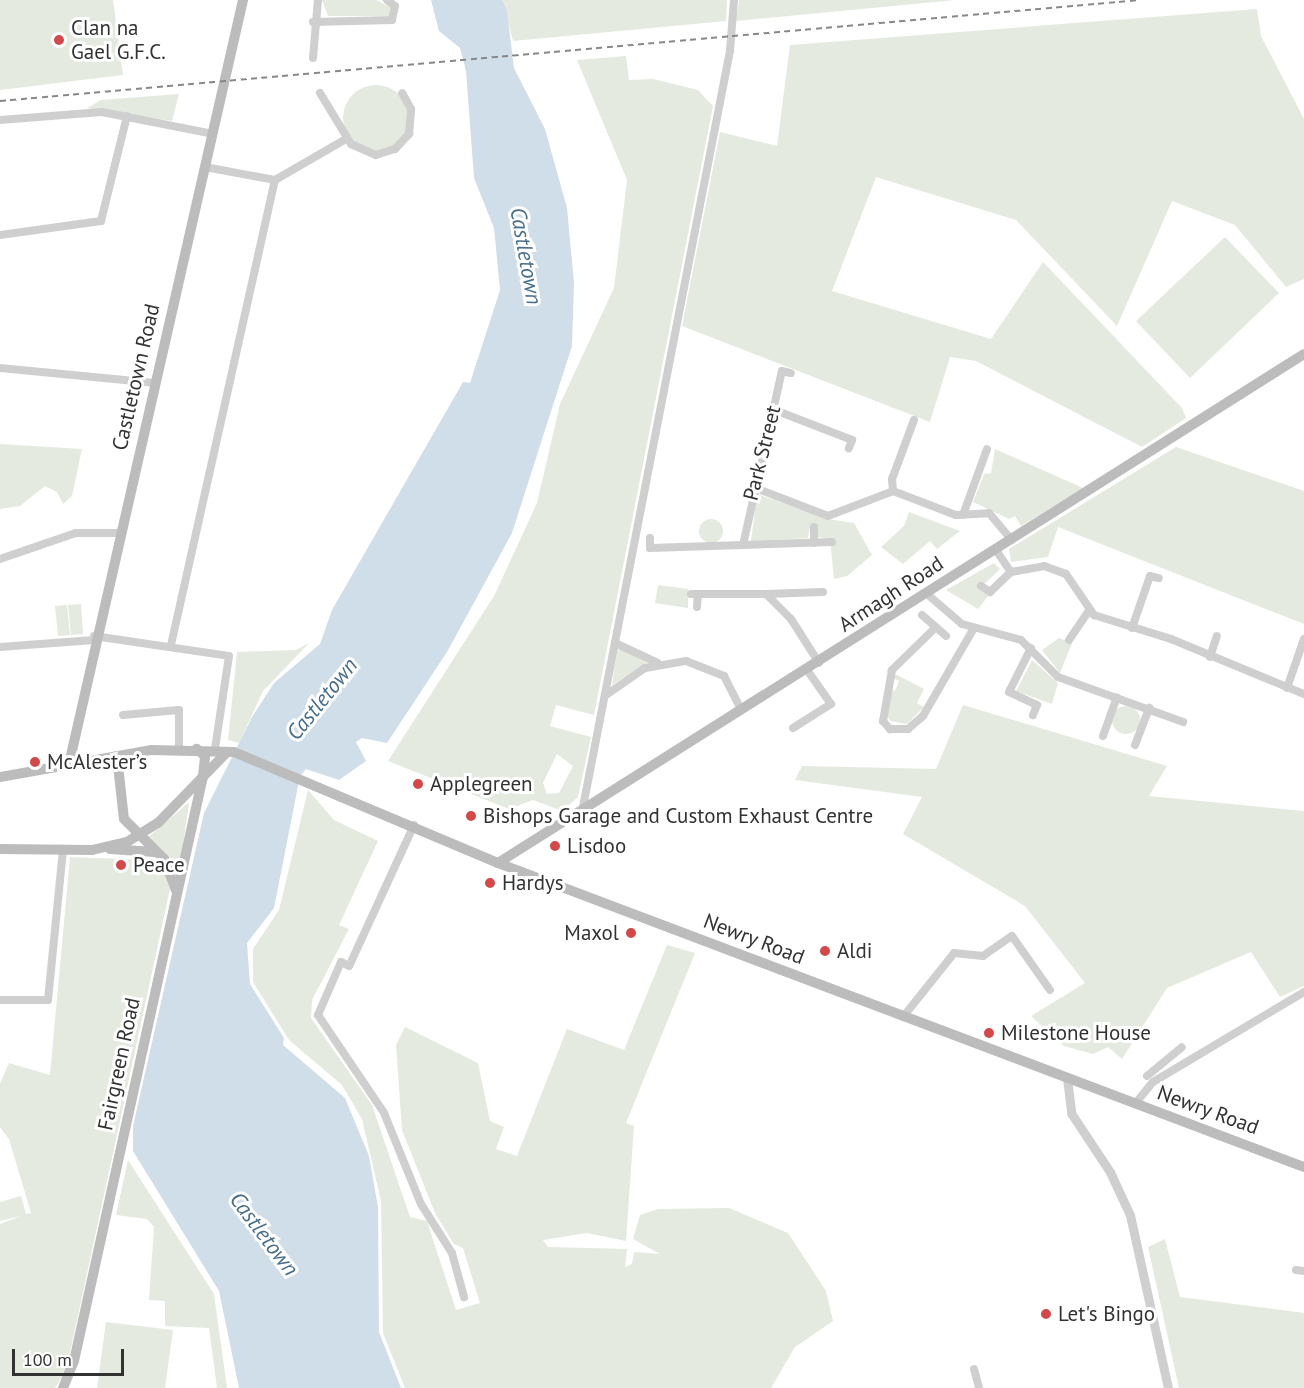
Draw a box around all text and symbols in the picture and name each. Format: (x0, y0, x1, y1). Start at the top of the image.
place label: Clan na Gael G.F.C. (71, 15, 166, 65)
marker: Clan na Gael G.F.C. (52, 33, 66, 47)
water label: Castletown (504, 205, 548, 307)
street label: Castletown Road (107, 301, 165, 453)
street label: Park Street (738, 402, 786, 504)
street label: Armagh Road (834, 551, 948, 637)
water label: Castletown (281, 653, 363, 745)
place label: McAlester’s (47, 749, 147, 775)
marker: McAlester’s (28, 755, 42, 769)
place label: Applegreen (430, 771, 533, 797)
marker: Applegreen (411, 777, 425, 791)
place label: Bishops Garage and Custom Exhaust Centre (483, 803, 873, 829)
marker: Bishops Garage and Custom Exhaust Centre (464, 809, 478, 823)
place label: Lisdoo (567, 833, 626, 859)
marker: Lisdoo (548, 839, 562, 853)
place label: Peace (133, 852, 185, 878)
marker: Peace (114, 858, 128, 872)
place label: Hardys (502, 870, 564, 896)
marker: Hardys (483, 876, 497, 890)
street label: Newry Road (700, 908, 808, 970)
place label: Maxol (564, 920, 619, 946)
marker: Maxol (624, 926, 638, 940)
place label: Aldi (837, 938, 872, 964)
marker: Aldi (818, 944, 832, 958)
street label: Fairgreen Road (93, 995, 145, 1133)
place label: Milestone House (1001, 1020, 1151, 1046)
marker: Milestone House (982, 1026, 996, 1040)
street label: Newry Road (1153, 1080, 1263, 1140)
water label: Castletown (224, 1187, 304, 1281)
place label: Let's Bingo (1058, 1301, 1155, 1327)
marker: Let's Bingo (1039, 1307, 1053, 1321)
scale bar (15, 1337, 128, 1375)
text: 100 m (23, 1348, 72, 1371)

